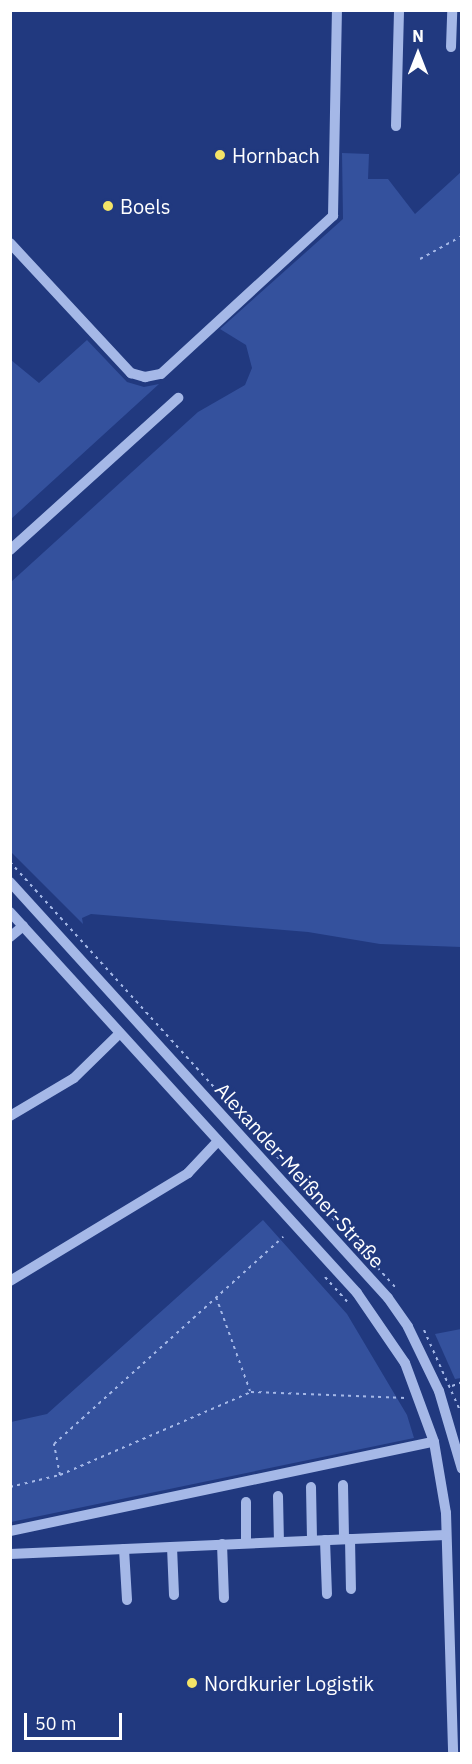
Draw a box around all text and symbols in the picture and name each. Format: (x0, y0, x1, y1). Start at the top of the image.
north arrow (388, 24, 448, 84)
text: N (412, 26, 424, 46)
place label: Hornbach (232, 143, 320, 167)
marker: Hornbach (213, 148, 227, 162)
place label: Boels (120, 194, 170, 218)
marker: Boels (101, 199, 115, 213)
street label: Alexander-Meißner-Straße (210, 1077, 390, 1273)
place label: Nordkurier Logistik (204, 1671, 374, 1695)
marker: Nordkurier Logistik (185, 1676, 199, 1690)
scale bar (27, 1701, 124, 1739)
text: 50 m (35, 1712, 77, 1735)

